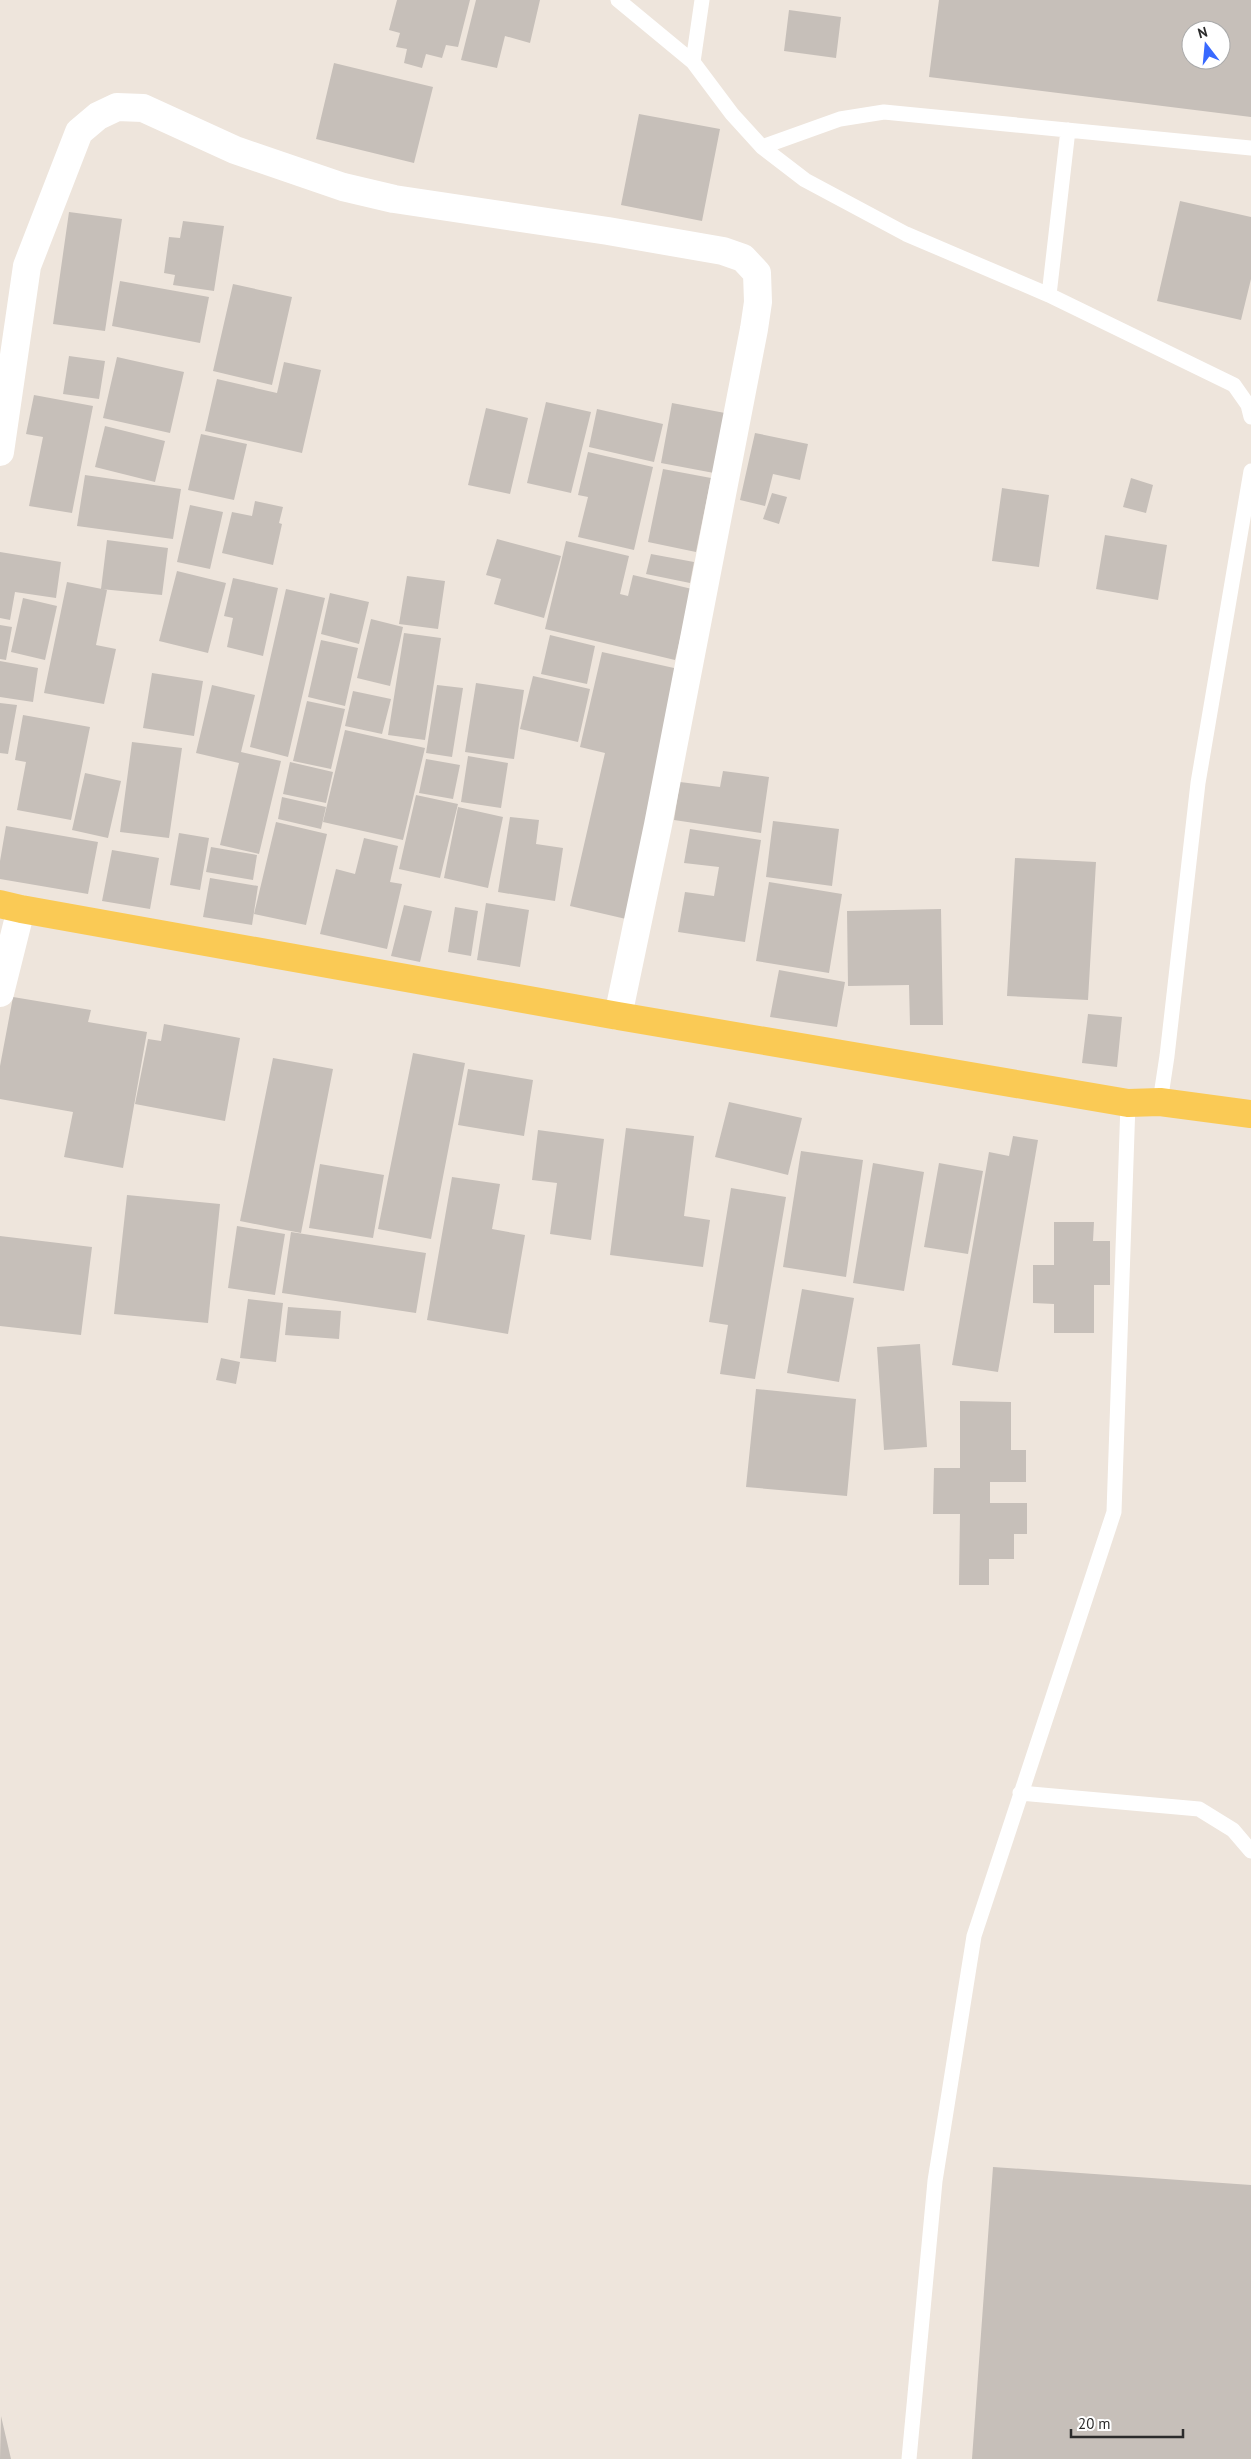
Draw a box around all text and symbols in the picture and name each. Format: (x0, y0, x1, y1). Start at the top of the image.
north arrow (1181, 20, 1231, 70)
text: N (1196, 23, 1209, 42)
scale bar (1071, 2406, 1184, 2438)
text: 20 m (1078, 2414, 1111, 2433)

